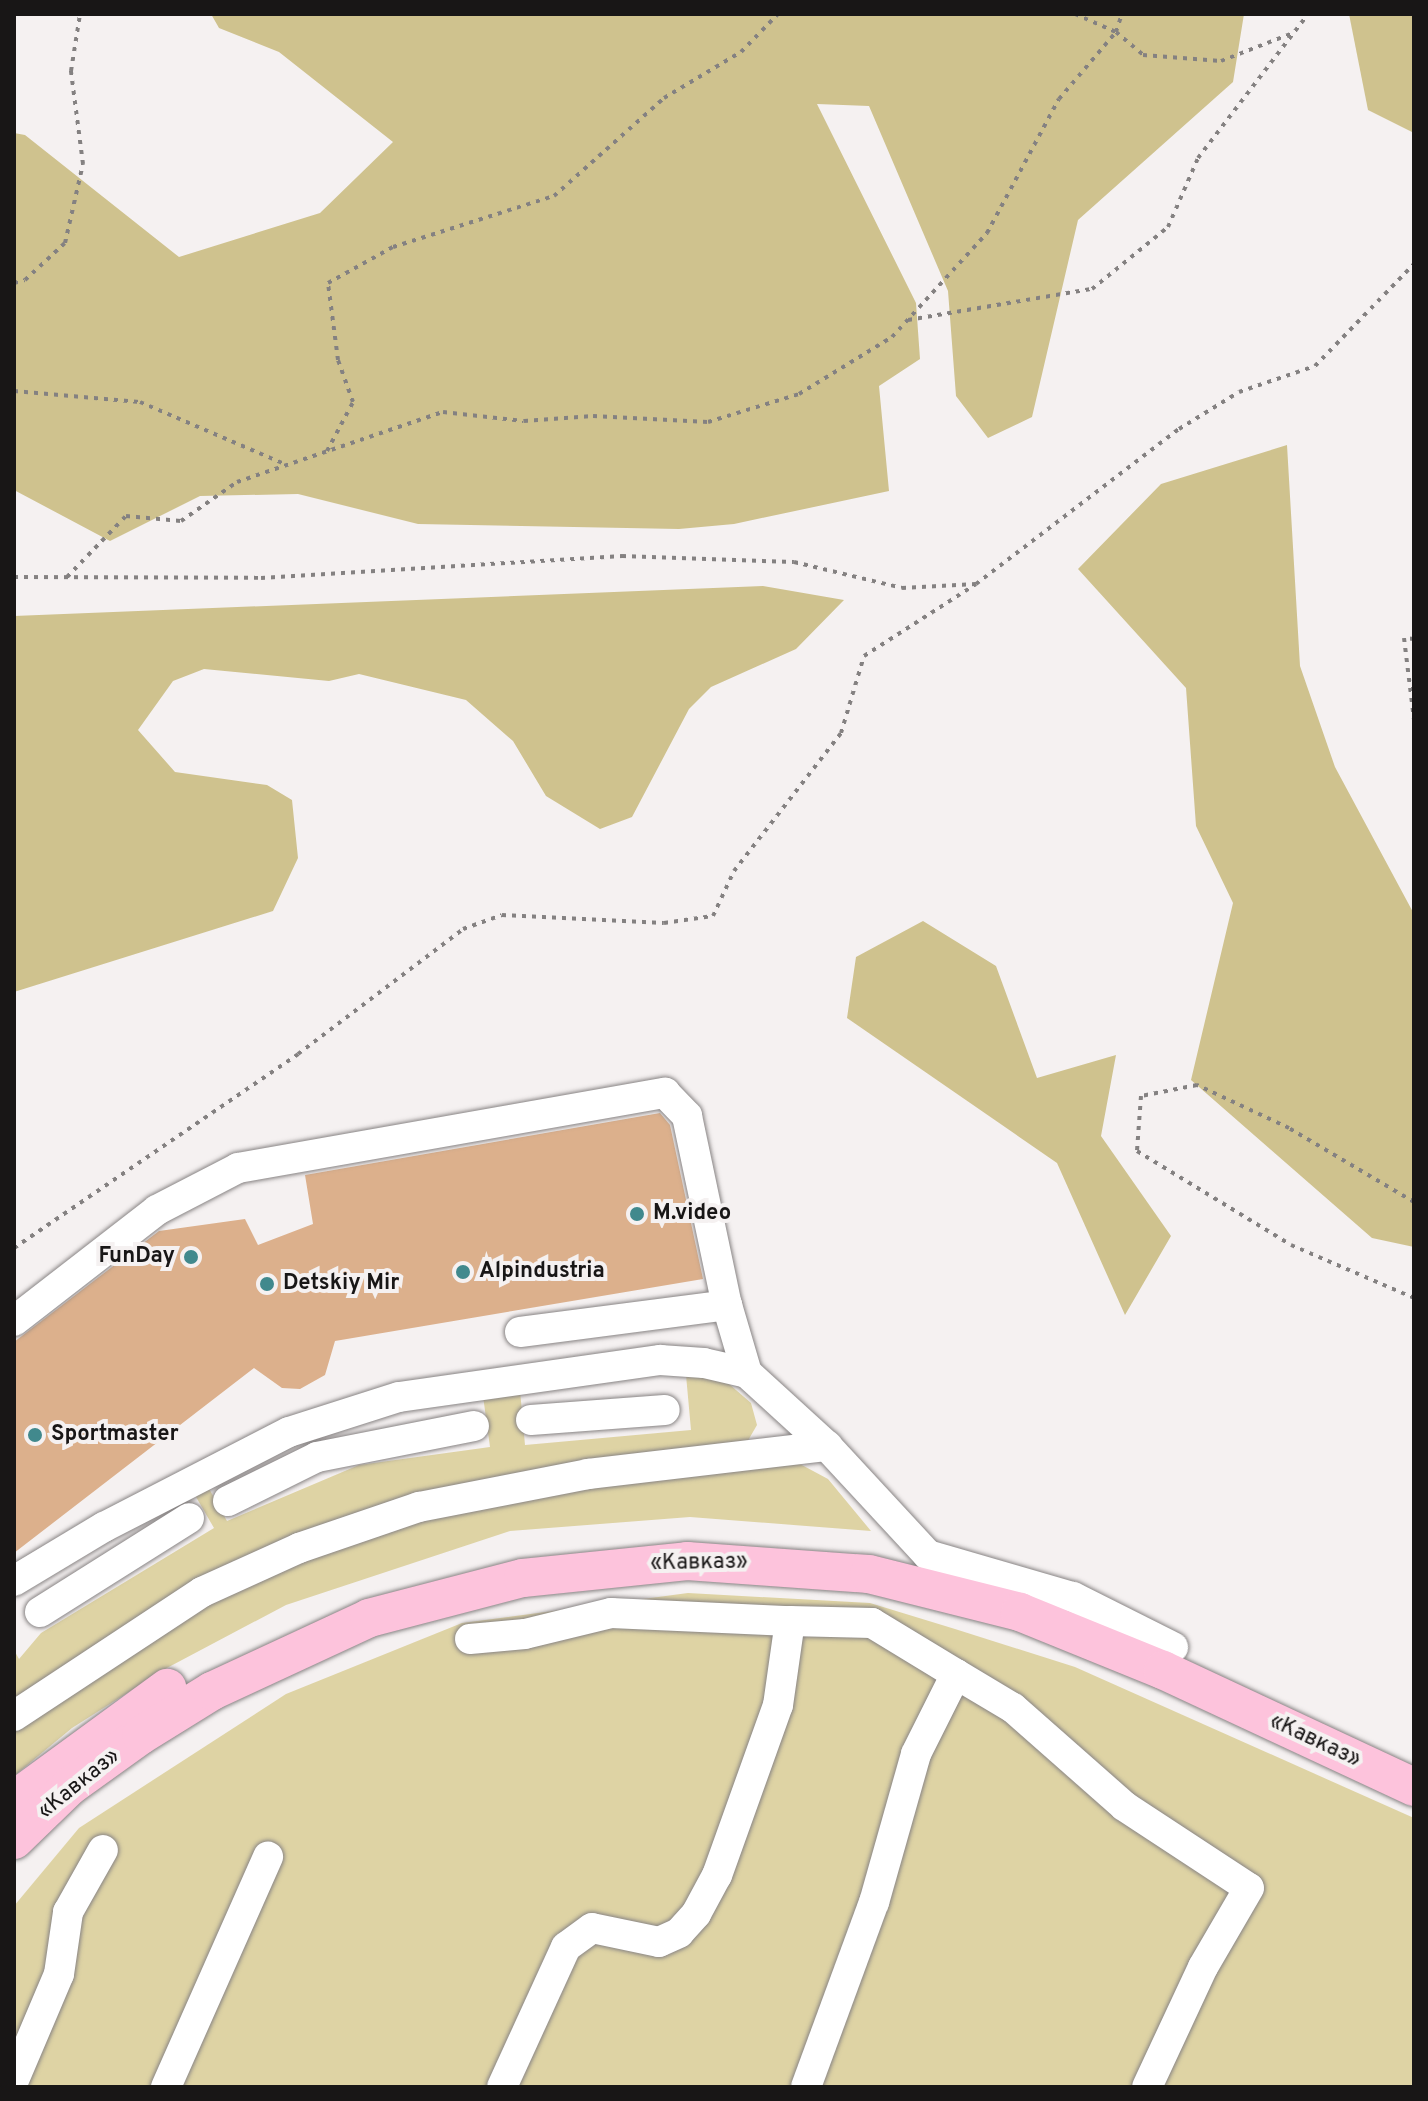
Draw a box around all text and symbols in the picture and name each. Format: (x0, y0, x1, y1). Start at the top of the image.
place label: M.video (653, 1201, 731, 1227)
marker: M.video (628, 1205, 646, 1223)
place label: FunDay (98, 1244, 175, 1270)
marker: FunDay (182, 1248, 200, 1266)
place label: Alpindustria (479, 1259, 605, 1285)
marker: Alpindustria (454, 1263, 472, 1281)
place label: Detskiy Mir (283, 1271, 399, 1297)
marker: Detskiy Mir (258, 1275, 276, 1293)
place label: Sportmaster (51, 1422, 179, 1448)
marker: Sportmaster (26, 1426, 44, 1444)
street label: «Кавказ» (650, 1549, 748, 1577)
street label: «Кавказ» (1265, 1708, 1365, 1774)
street label: «Кавказ» (33, 1743, 125, 1825)

